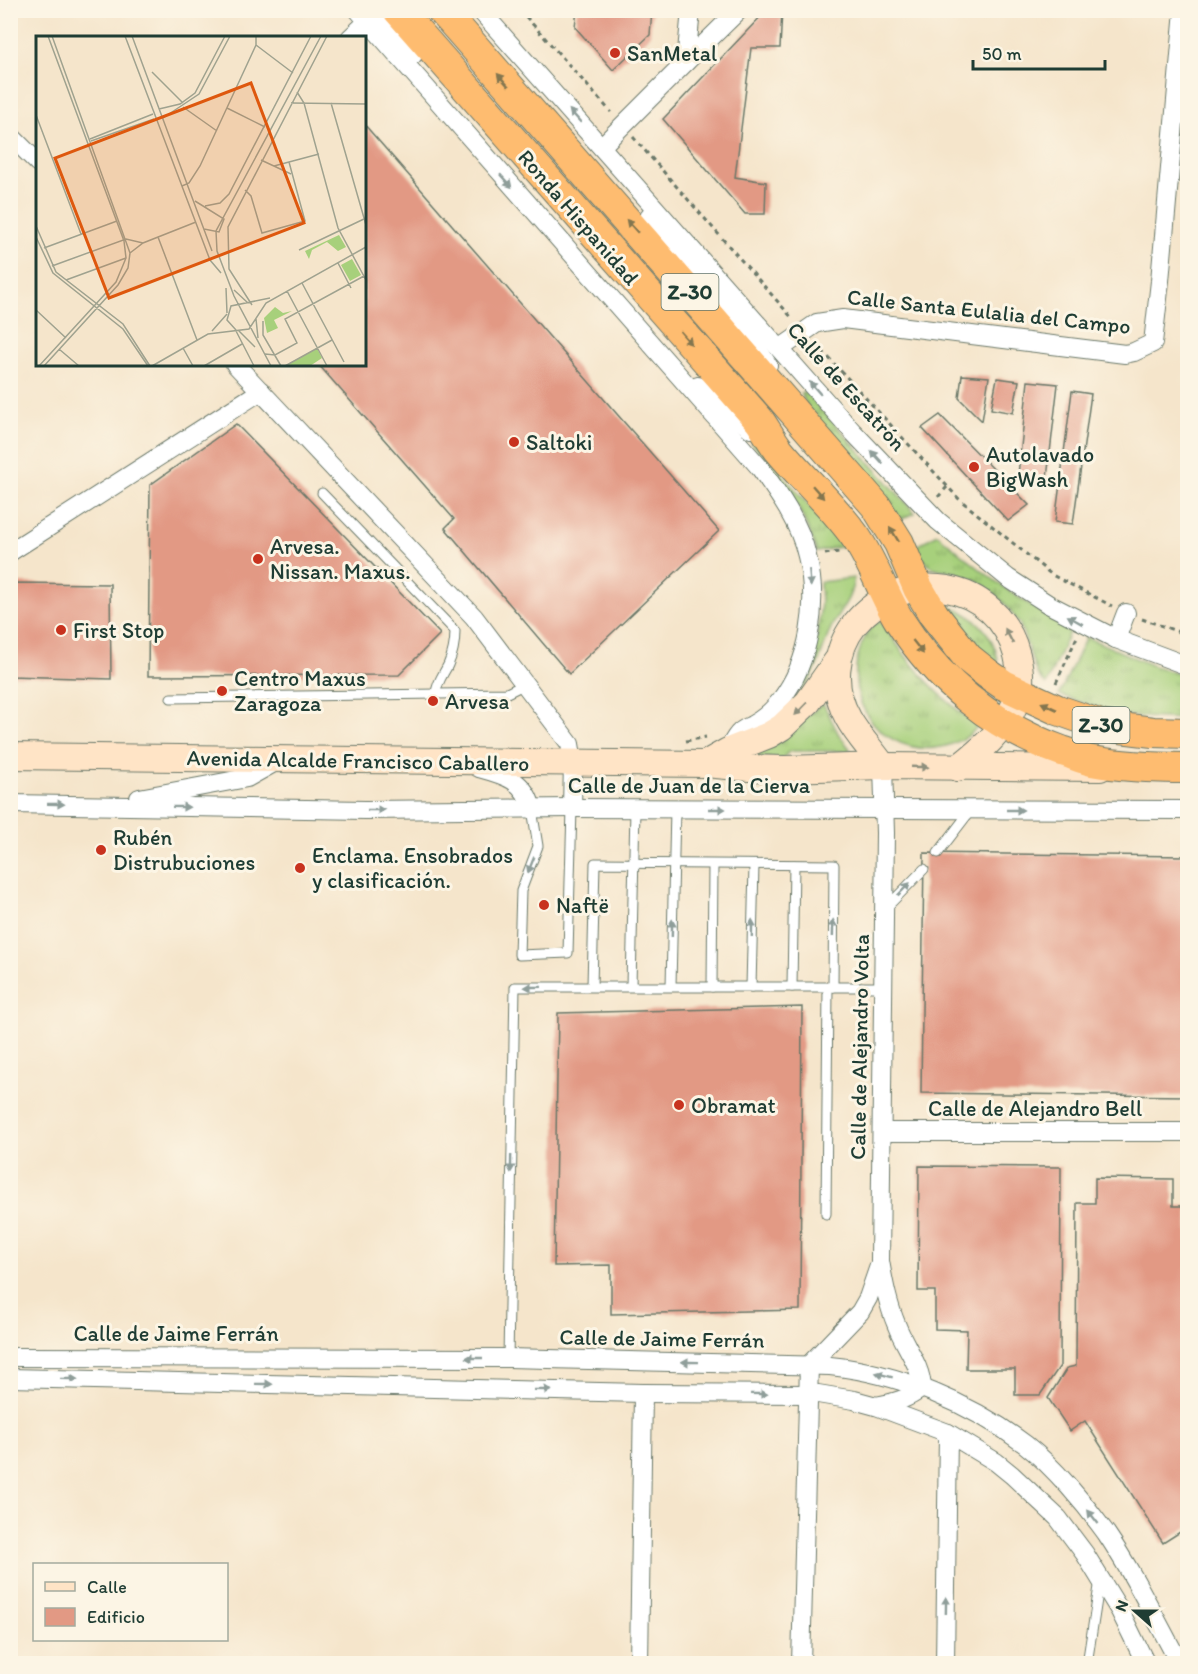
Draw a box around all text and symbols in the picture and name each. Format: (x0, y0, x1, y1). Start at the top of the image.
scale bar (973, 33, 1105, 71)
inset map (36, 36, 366, 366)
place label: SanMetal (627, 40, 717, 67)
text: 50 m (982, 43, 1022, 65)
marker: SanMetal (608, 46, 622, 60)
one-way arrow (497, 73, 510, 88)
one-way arrow (568, 109, 582, 123)
street label: Ronda Hispanidad (512, 144, 645, 291)
one-way arrow (499, 174, 513, 189)
one-way arrow (626, 219, 639, 234)
road number: Z-30 (662, 274, 718, 310)
street label: Calle Santa Eulalia del Campo (846, 283, 1132, 340)
street label: Calle de Escatrón (782, 316, 912, 457)
one-way arrow (679, 330, 692, 345)
one-way arrow (808, 380, 822, 395)
place label: Saltoki (526, 429, 592, 456)
marker: Saltoki (507, 435, 521, 449)
place label: Autolavado BigWash (986, 441, 1094, 493)
one-way arrow (871, 450, 884, 465)
marker: Autolavado BigWash (967, 460, 981, 474)
one-way arrow (811, 484, 824, 499)
one-way arrow (889, 526, 900, 542)
place label: Arvesa. Nissan. Maxus. (270, 533, 411, 585)
marker: Arvesa. Nissan. Maxus. (251, 552, 265, 566)
one-way arrow (805, 568, 815, 587)
one-way arrow (1067, 615, 1084, 625)
place label: First Stop (73, 617, 164, 644)
marker: First Stop (54, 623, 68, 637)
one-way arrow (1004, 627, 1014, 644)
one-way arrow (911, 639, 923, 654)
place label: Centro Maxus Zaragoza (234, 665, 366, 717)
marker: Centro Maxus Zaragoza (215, 684, 229, 698)
place label: Arvesa (445, 688, 509, 715)
marker: Arvesa (426, 694, 440, 708)
one-way arrow (795, 701, 809, 715)
one-way arrow (1040, 701, 1058, 710)
road number: Z-30 (1072, 707, 1130, 743)
street label: Avenida Alcalde Francisco Caballero (186, 744, 530, 777)
one-way arrow (911, 762, 930, 772)
street label: Calle de Juan de la Cierva (568, 772, 811, 799)
one-way arrow (47, 799, 66, 809)
one-way arrow (172, 802, 191, 812)
one-way arrow (707, 804, 726, 814)
one-way arrow (367, 805, 386, 815)
one-way arrow (1005, 805, 1024, 815)
place label: Rubén Distrubuciones (113, 824, 255, 876)
place label: Enclama. Ensobrados y clasificación. (312, 842, 513, 894)
marker: Rubén Distrubuciones (94, 843, 108, 857)
one-way arrow (526, 856, 535, 874)
marker: Enclama. Ensobrados y clasificación. (293, 861, 307, 875)
one-way arrow (897, 882, 911, 897)
place label: Naftë (556, 892, 609, 919)
marker: Naftë (537, 898, 551, 912)
one-way arrow (668, 918, 677, 937)
one-way arrow (747, 919, 757, 938)
one-way arrow (829, 919, 838, 938)
street label: Calle de Alejandro Volta (844, 934, 875, 1160)
one-way arrow (524, 982, 543, 992)
place label: Obramat (691, 1092, 776, 1119)
street label: Calle de Alejandro Bell (928, 1095, 1142, 1122)
marker: Obramat (672, 1098, 686, 1112)
one-way arrow (507, 1154, 516, 1173)
street label: Calle de Jaime Ferrán (73, 1320, 279, 1347)
street label: Calle de Jaime Ferrán (559, 1323, 765, 1354)
one-way arrow (464, 1353, 483, 1363)
one-way arrow (680, 1358, 699, 1367)
one-way arrow (875, 1370, 893, 1379)
one-way arrow (59, 1375, 78, 1384)
one-way arrow (254, 1379, 273, 1389)
one-way arrow (533, 1386, 552, 1395)
one-way arrow (749, 1389, 768, 1399)
one-way arrow (1087, 1509, 1100, 1525)
legend (33, 1563, 228, 1641)
text: Calle (87, 1576, 127, 1598)
north arrow (1105, 1581, 1165, 1641)
one-way arrow (941, 1596, 951, 1615)
text: N (1111, 1597, 1132, 1614)
text: Edificio (87, 1606, 145, 1628)

